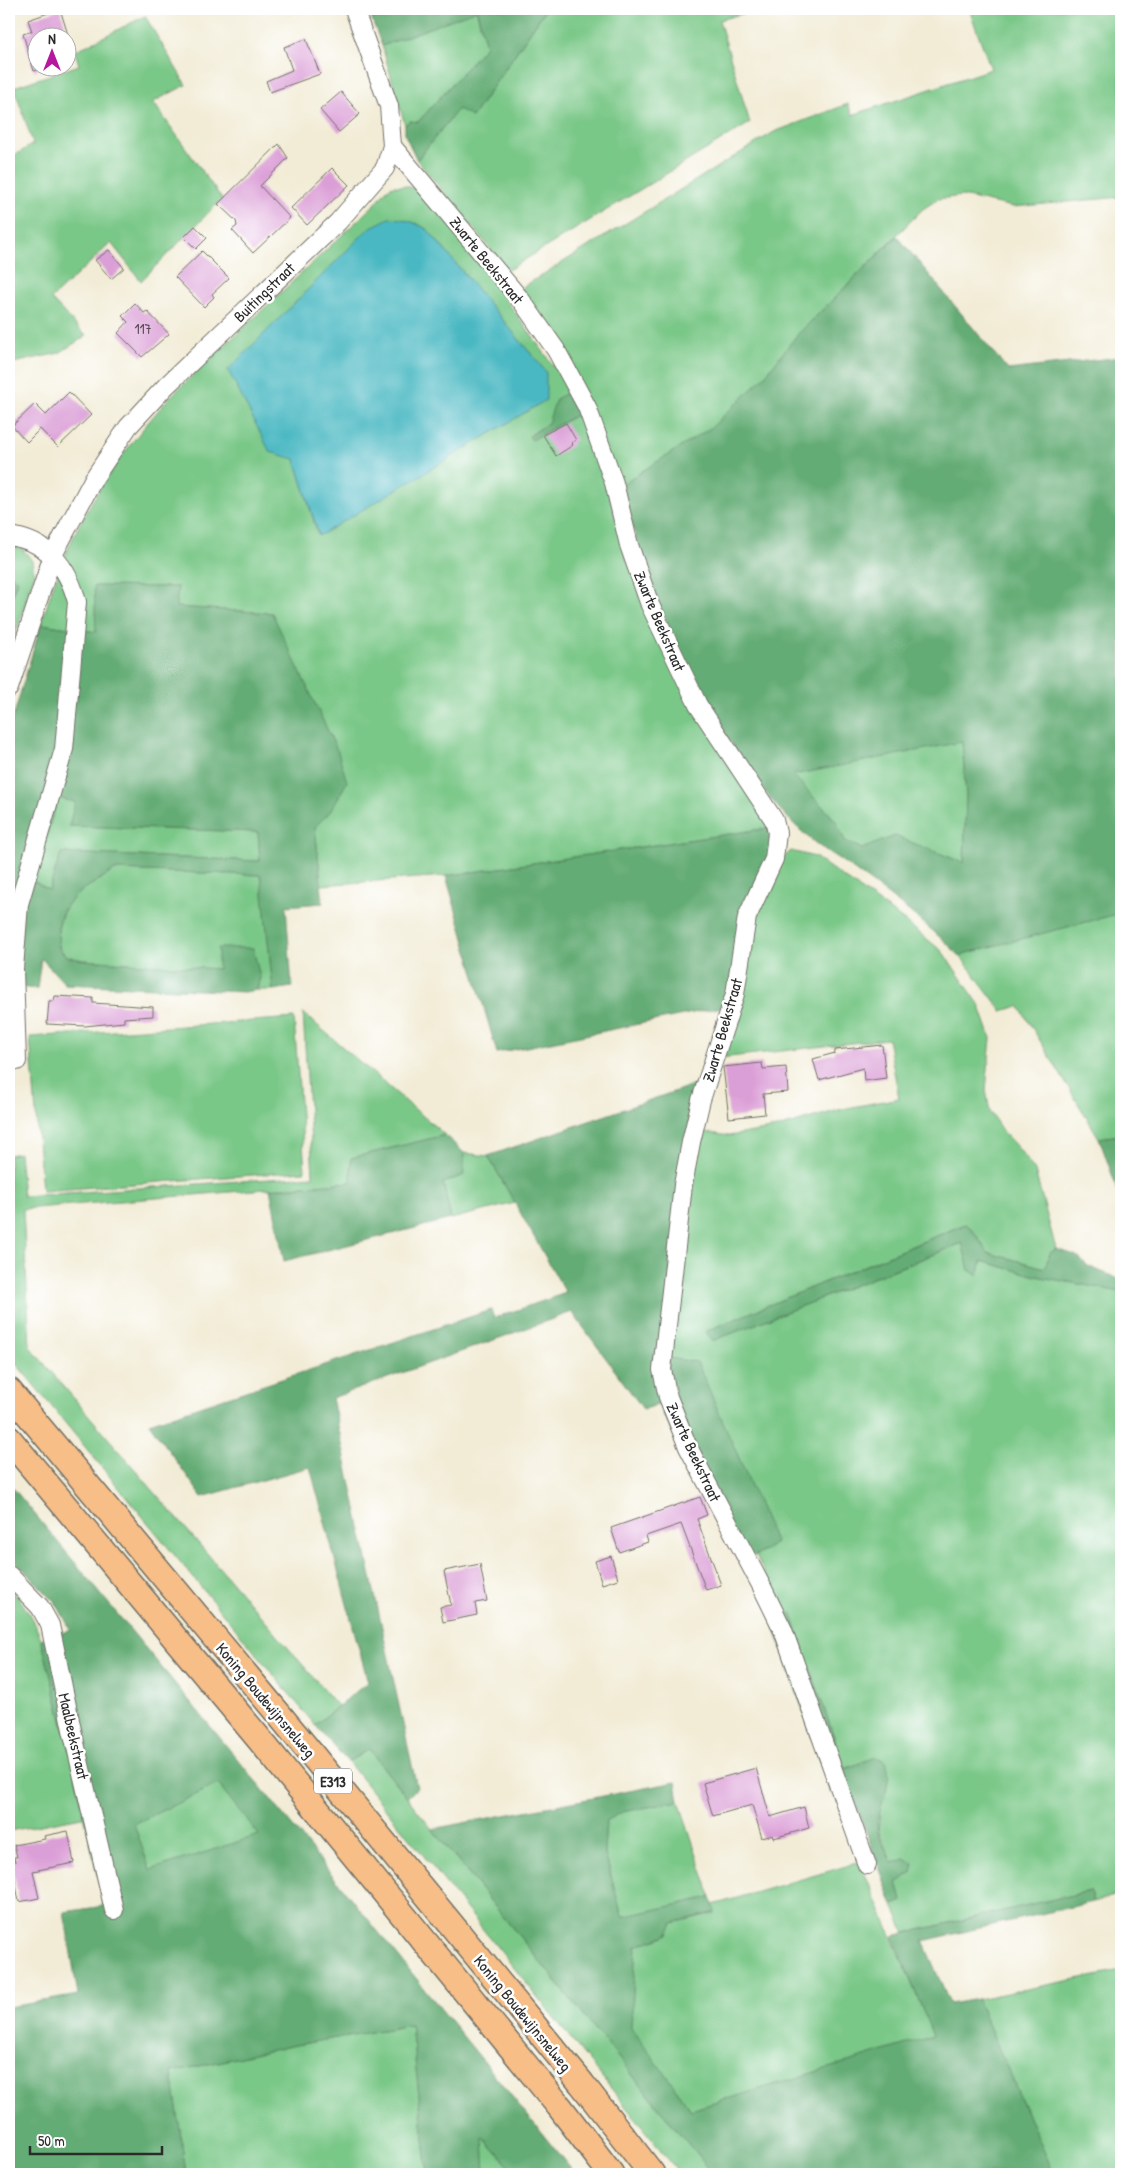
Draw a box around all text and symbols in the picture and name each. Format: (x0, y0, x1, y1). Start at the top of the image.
north arrow (28, 28, 78, 78)
text: N (48, 29, 56, 48)
street label: Zwarte Beekstraat (445, 212, 529, 309)
street label: Buitingstraat (229, 257, 300, 327)
house number: 117 (134, 319, 152, 338)
street label: Zwarte Beekstraat (629, 568, 691, 675)
street label: Zwarte Beekstraat (697, 975, 747, 1084)
street label: Zwarte Beekstraat (661, 1399, 727, 1506)
street label: Koning Boudewijnsnelweg (211, 1638, 321, 1762)
street label: Maalbeekstraat (53, 1691, 95, 1782)
road number: E313 (314, 1768, 352, 1794)
street label: Koning Boudewijnsnelweg (469, 1950, 577, 2076)
scale bar (30, 2123, 162, 2155)
text: 50 m (38, 2130, 65, 2151)

